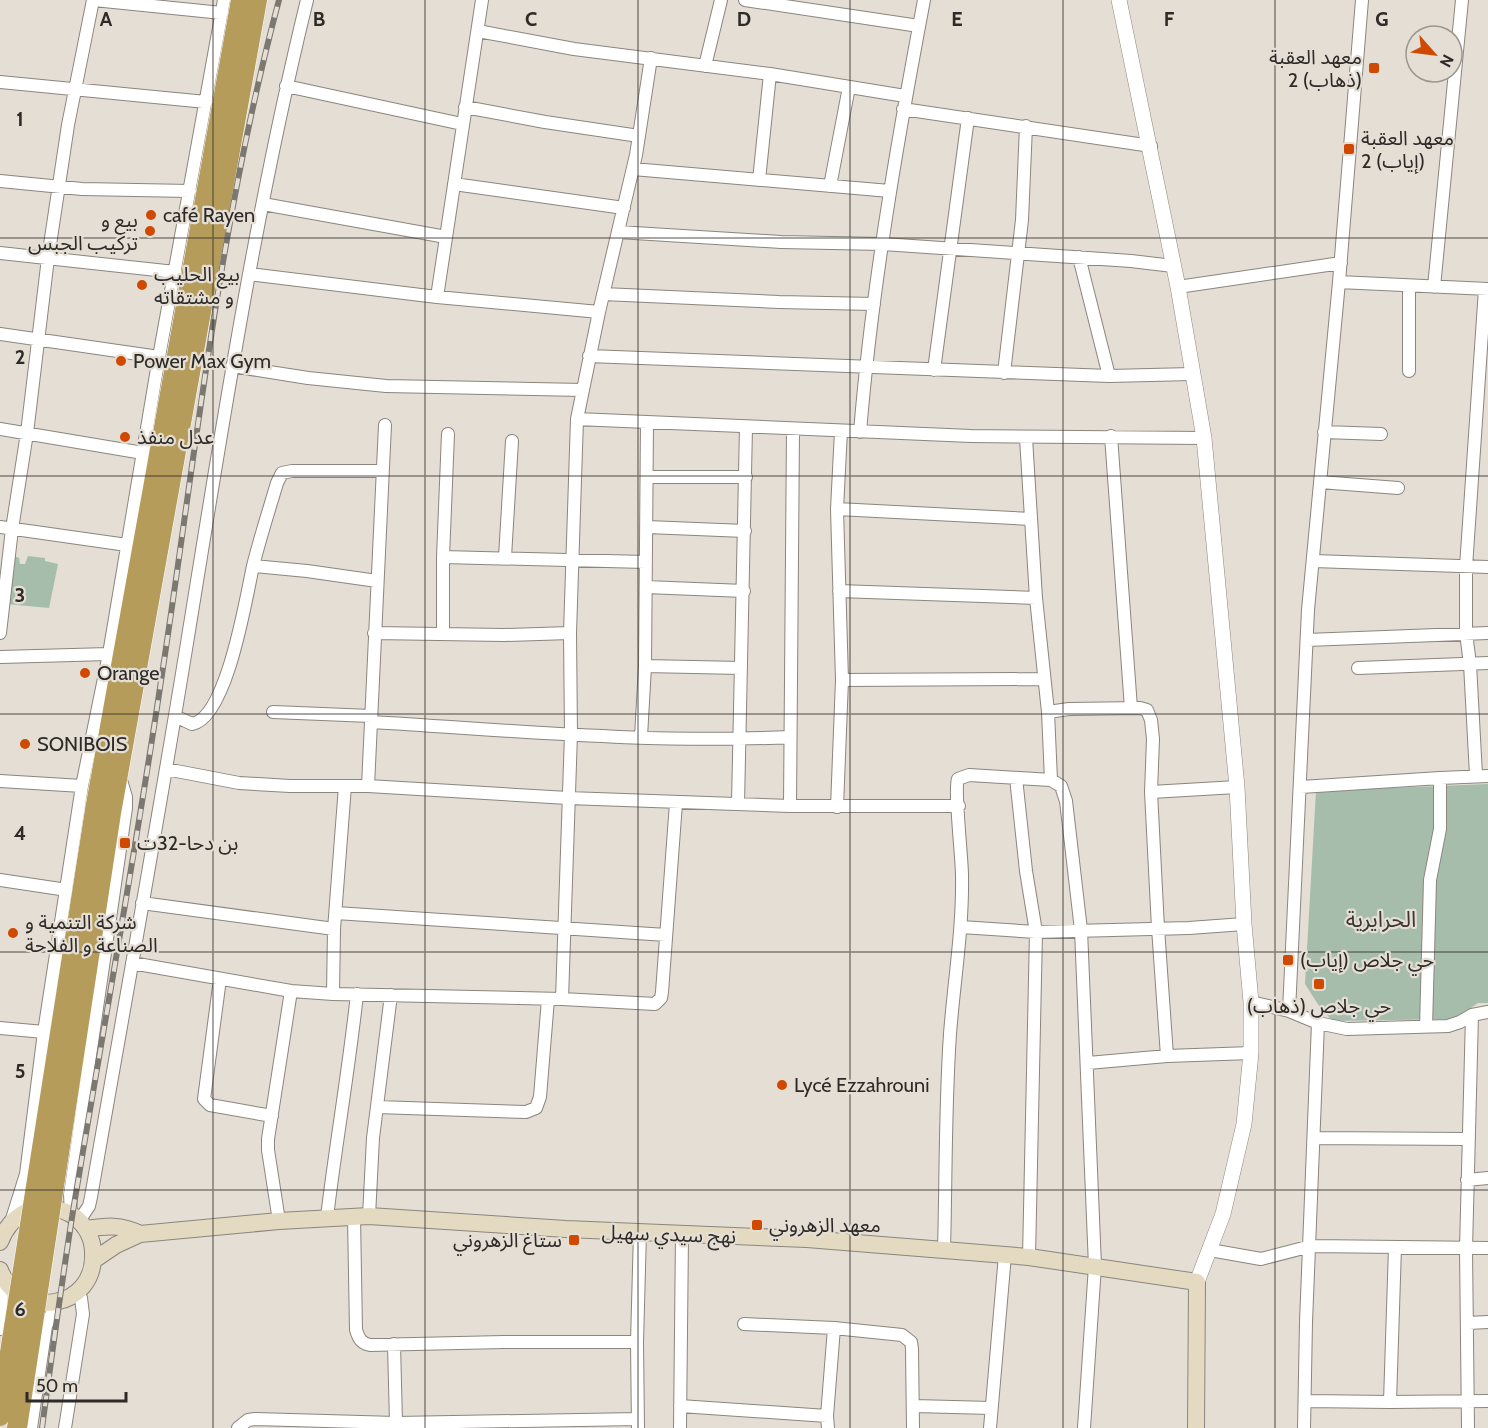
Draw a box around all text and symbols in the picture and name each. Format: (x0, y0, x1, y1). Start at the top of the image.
text: A (100, 7, 113, 31)
text: B (313, 7, 325, 31)
text: C (525, 7, 537, 31)
text: D (737, 7, 751, 31)
text: E (951, 7, 963, 31)
text: F (1164, 7, 1175, 31)
text: G (1375, 7, 1389, 31)
north arrow (1404, 24, 1464, 84)
place label: معهد العقبة 2 (ذهاب) (1269, 45, 1362, 92)
text: N (1436, 51, 1458, 70)
marker: معهد العقبة 2 (ذهاب) (1367, 61, 1381, 75)
text: 1 (16, 107, 24, 131)
place label: معهد العقبة 2 (إياب) (1361, 126, 1454, 174)
marker: معهد العقبة 2 (إياب) (1342, 142, 1356, 156)
place label: café Rayen (163, 203, 255, 227)
place label: بيع و تركيب الجبس (28, 208, 138, 255)
marker: café Rayen (144, 208, 158, 222)
marker: بيع و تركيب الجبس (143, 224, 157, 238)
place label: بيع الحليب و مشتقاته (154, 262, 240, 309)
marker: بيع الحليب و مشتقاته (135, 278, 149, 292)
text: 2 (15, 345, 25, 369)
place label: Power Max Gym (133, 349, 271, 373)
marker: Power Max Gym (114, 354, 128, 368)
place label: عدل منفذ (137, 425, 214, 449)
marker: عدل منفذ (118, 430, 132, 444)
text: 3 (15, 583, 25, 607)
place label: Orange (97, 661, 159, 685)
marker: Orange (78, 666, 92, 680)
place label: SONIBOIS (37, 732, 128, 756)
marker: SONIBOIS (18, 737, 32, 751)
text: 4 (14, 821, 26, 845)
place label: بن دحا-32ت (137, 831, 238, 855)
marker: بن دحا-32ت (118, 836, 132, 850)
district label: الحرايرية (1346, 906, 1416, 933)
place label: شركة التنمية و الصناعة و الفلاحة (25, 910, 158, 957)
marker: شركة التنمية و الصناعة و الفلاحة (6, 926, 20, 940)
place label: حي جلاص (إياب) (1300, 948, 1434, 976)
marker: حي جلاص (إياب) (1281, 953, 1295, 967)
marker: حي جلاص (ذهاب) (1312, 977, 1326, 991)
place label: حي جلاص (ذهاب) (1247, 994, 1391, 1022)
text: 5 (15, 1059, 25, 1083)
place label: Lycé Ezzahrouni (794, 1073, 929, 1097)
marker: Lycé Ezzahrouni (775, 1078, 789, 1092)
place label: معهد الزهروني (769, 1213, 881, 1241)
marker: معهد الزهروني (750, 1218, 764, 1232)
street label: نهج سيدي سهيل (601, 1220, 737, 1252)
place label: ستاغ الزهروني (453, 1228, 562, 1256)
marker: ستاغ الزهروني (567, 1233, 581, 1247)
text: 6 (14, 1297, 26, 1321)
scale bar (27, 1365, 126, 1403)
text: 50 m (36, 1375, 78, 1397)

